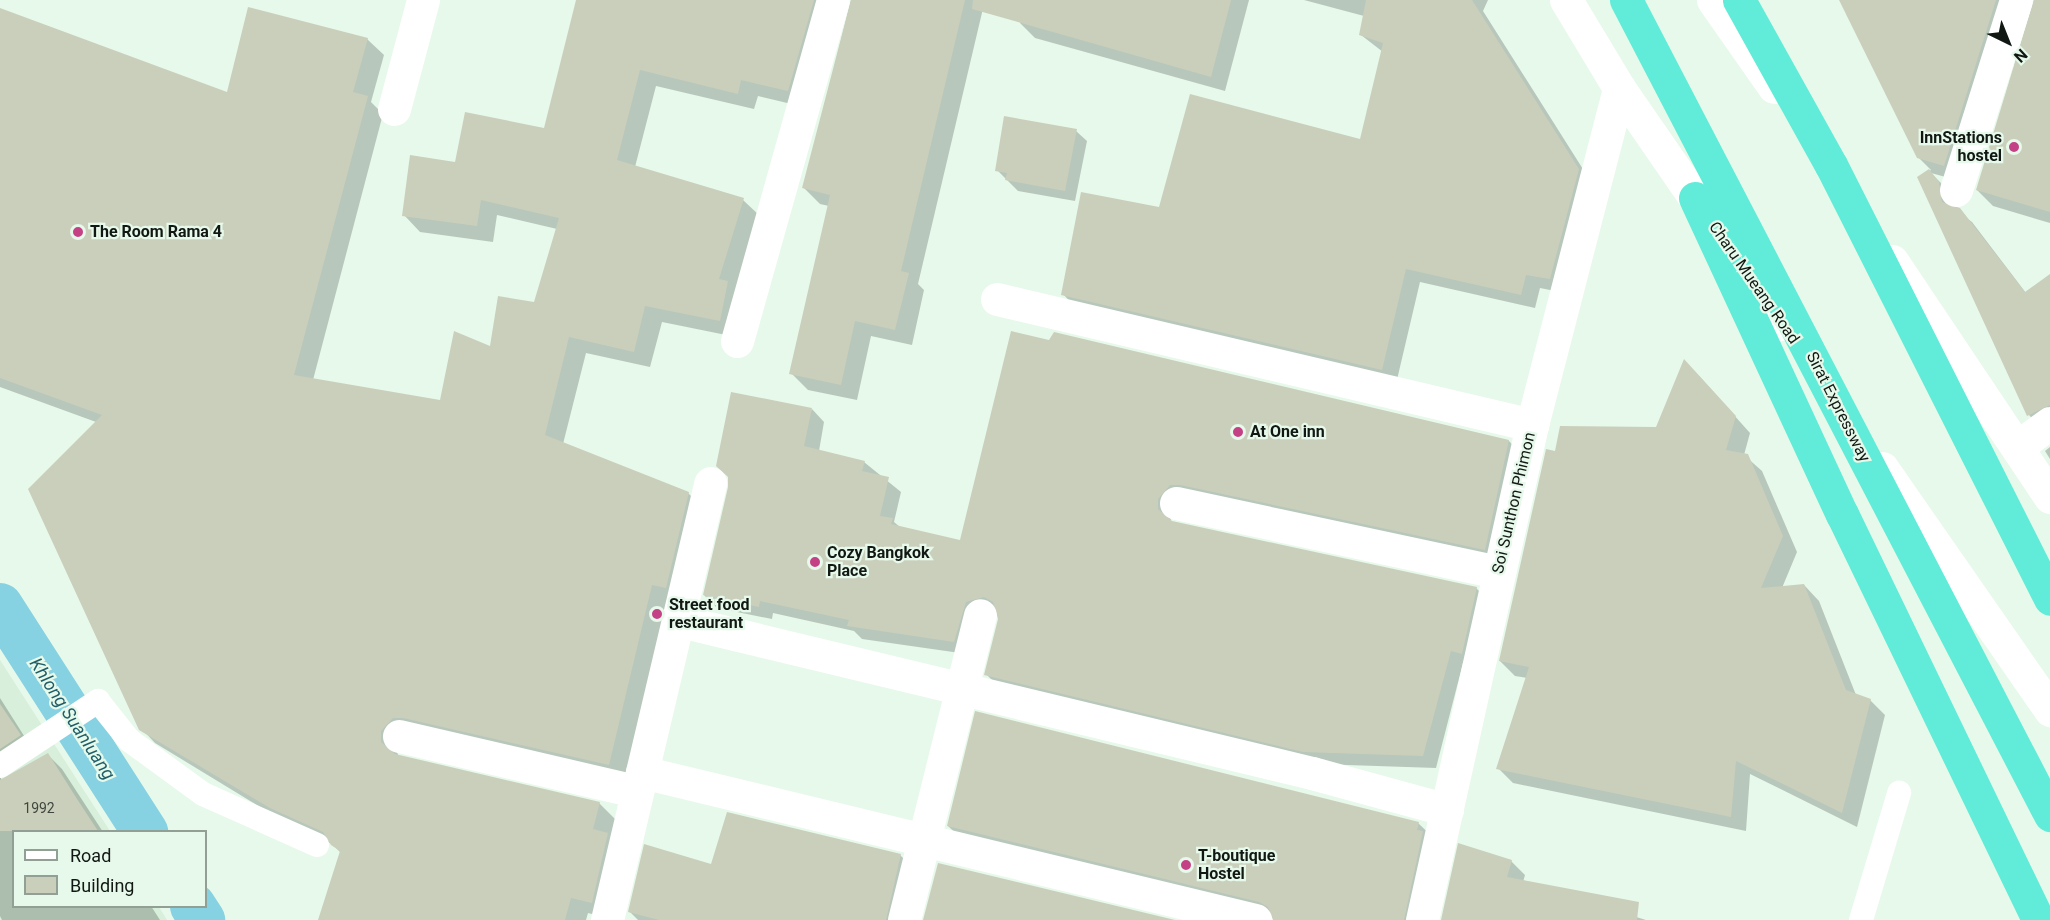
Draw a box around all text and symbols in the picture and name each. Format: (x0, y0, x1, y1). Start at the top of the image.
north arrow (1978, 12, 2038, 72)
text: N (2010, 45, 2031, 66)
place label: InnStations hostel (1920, 128, 2002, 166)
marker: InnStations hostel (2007, 140, 2021, 154)
street label: Charu Mueang Road (1705, 218, 1803, 348)
place label: The Room Rama 4 (90, 222, 222, 242)
marker: The Room Rama 4 (71, 225, 85, 239)
street label: Sirat Expressway (1802, 349, 1874, 465)
place label: At One inn (1250, 422, 1325, 442)
marker: At One inn (1231, 425, 1245, 439)
street label: Soi Sunthon Phimon (1488, 430, 1540, 576)
place label: Cozy Bangkok Place (827, 543, 930, 581)
marker: Cozy Bangkok Place (808, 555, 822, 569)
place label: Street food restaurant (669, 595, 749, 633)
marker: Street food restaurant (650, 607, 664, 621)
water label: Khlong Suanluang (25, 654, 119, 784)
house number: 1992 (23, 800, 55, 816)
legend (12, 830, 207, 908)
text: Road (70, 845, 111, 866)
place label: T-boutique Hostel (1198, 846, 1275, 884)
marker: T-boutique Hostel (1179, 858, 1193, 872)
text: Building (70, 875, 134, 896)

